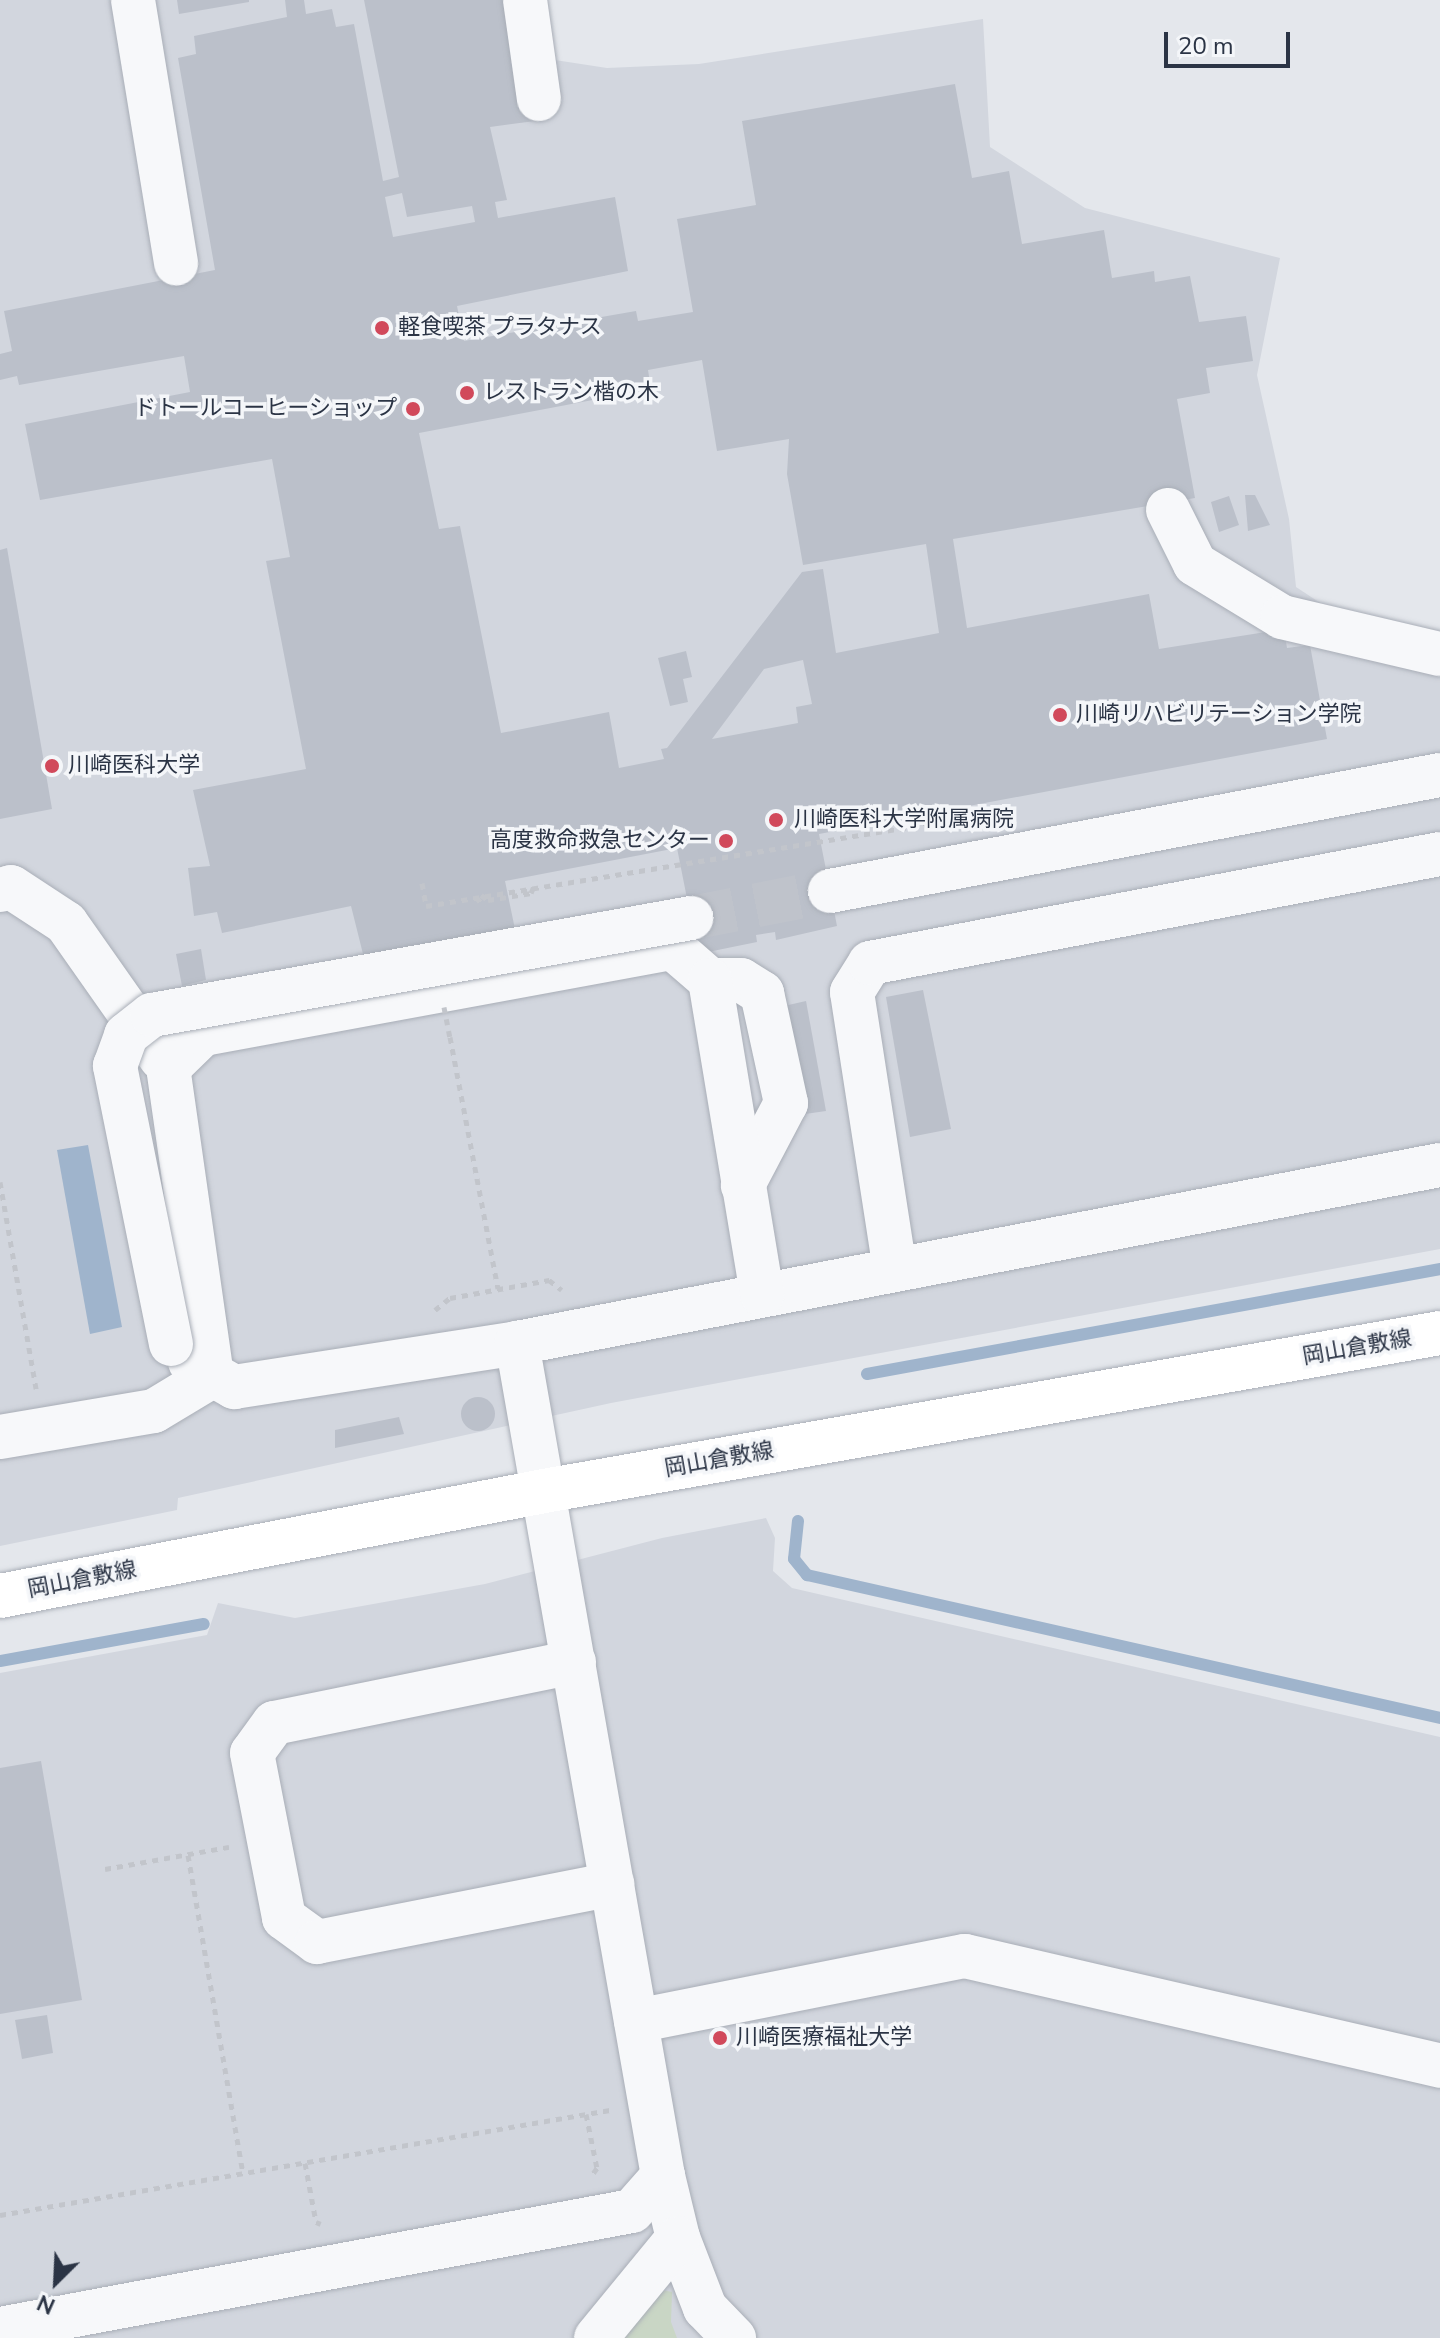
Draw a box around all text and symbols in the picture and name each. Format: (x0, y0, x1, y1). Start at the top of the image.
scale bar (1168, 16, 1294, 66)
text: 20 m (1178, 30, 1234, 62)
place label: 軽食喫茶 プラタナス (398, 315, 602, 341)
marker: 軽食喫茶 プラタナス (373, 319, 391, 337)
place label: レストラン楷の木 (483, 380, 659, 406)
marker: レストラン楷の木 (458, 384, 476, 402)
place label: ドトールコーヒーショップ (133, 396, 397, 422)
marker: ドトールコーヒーショップ (404, 400, 422, 418)
place label: 川崎リハビリテーション学院 (1076, 702, 1362, 728)
marker: 川崎リハビリテーション学院 (1051, 706, 1069, 724)
place label: 川崎医科大学 (68, 753, 200, 779)
marker: 川崎医科大学 (43, 757, 61, 775)
place label: 川崎医科大学附属病院 (794, 807, 1014, 833)
marker: 川崎医科大学附属病院 (765, 809, 787, 831)
place label: 高度救命救急センター (490, 828, 710, 854)
marker: 高度救命救急センター (717, 832, 735, 850)
street label: 岡山倉敷線 (1301, 1325, 1413, 1371)
street label: 岡山倉敷線 (663, 1437, 775, 1483)
street label: 岡山倉敷線 (25, 1557, 139, 1603)
place label: 川崎医療福祉大学 (736, 2025, 912, 2051)
marker: 川崎医療福祉大学 (711, 2029, 729, 2047)
north arrow (16, 2242, 96, 2322)
text: N (33, 2287, 60, 2321)

